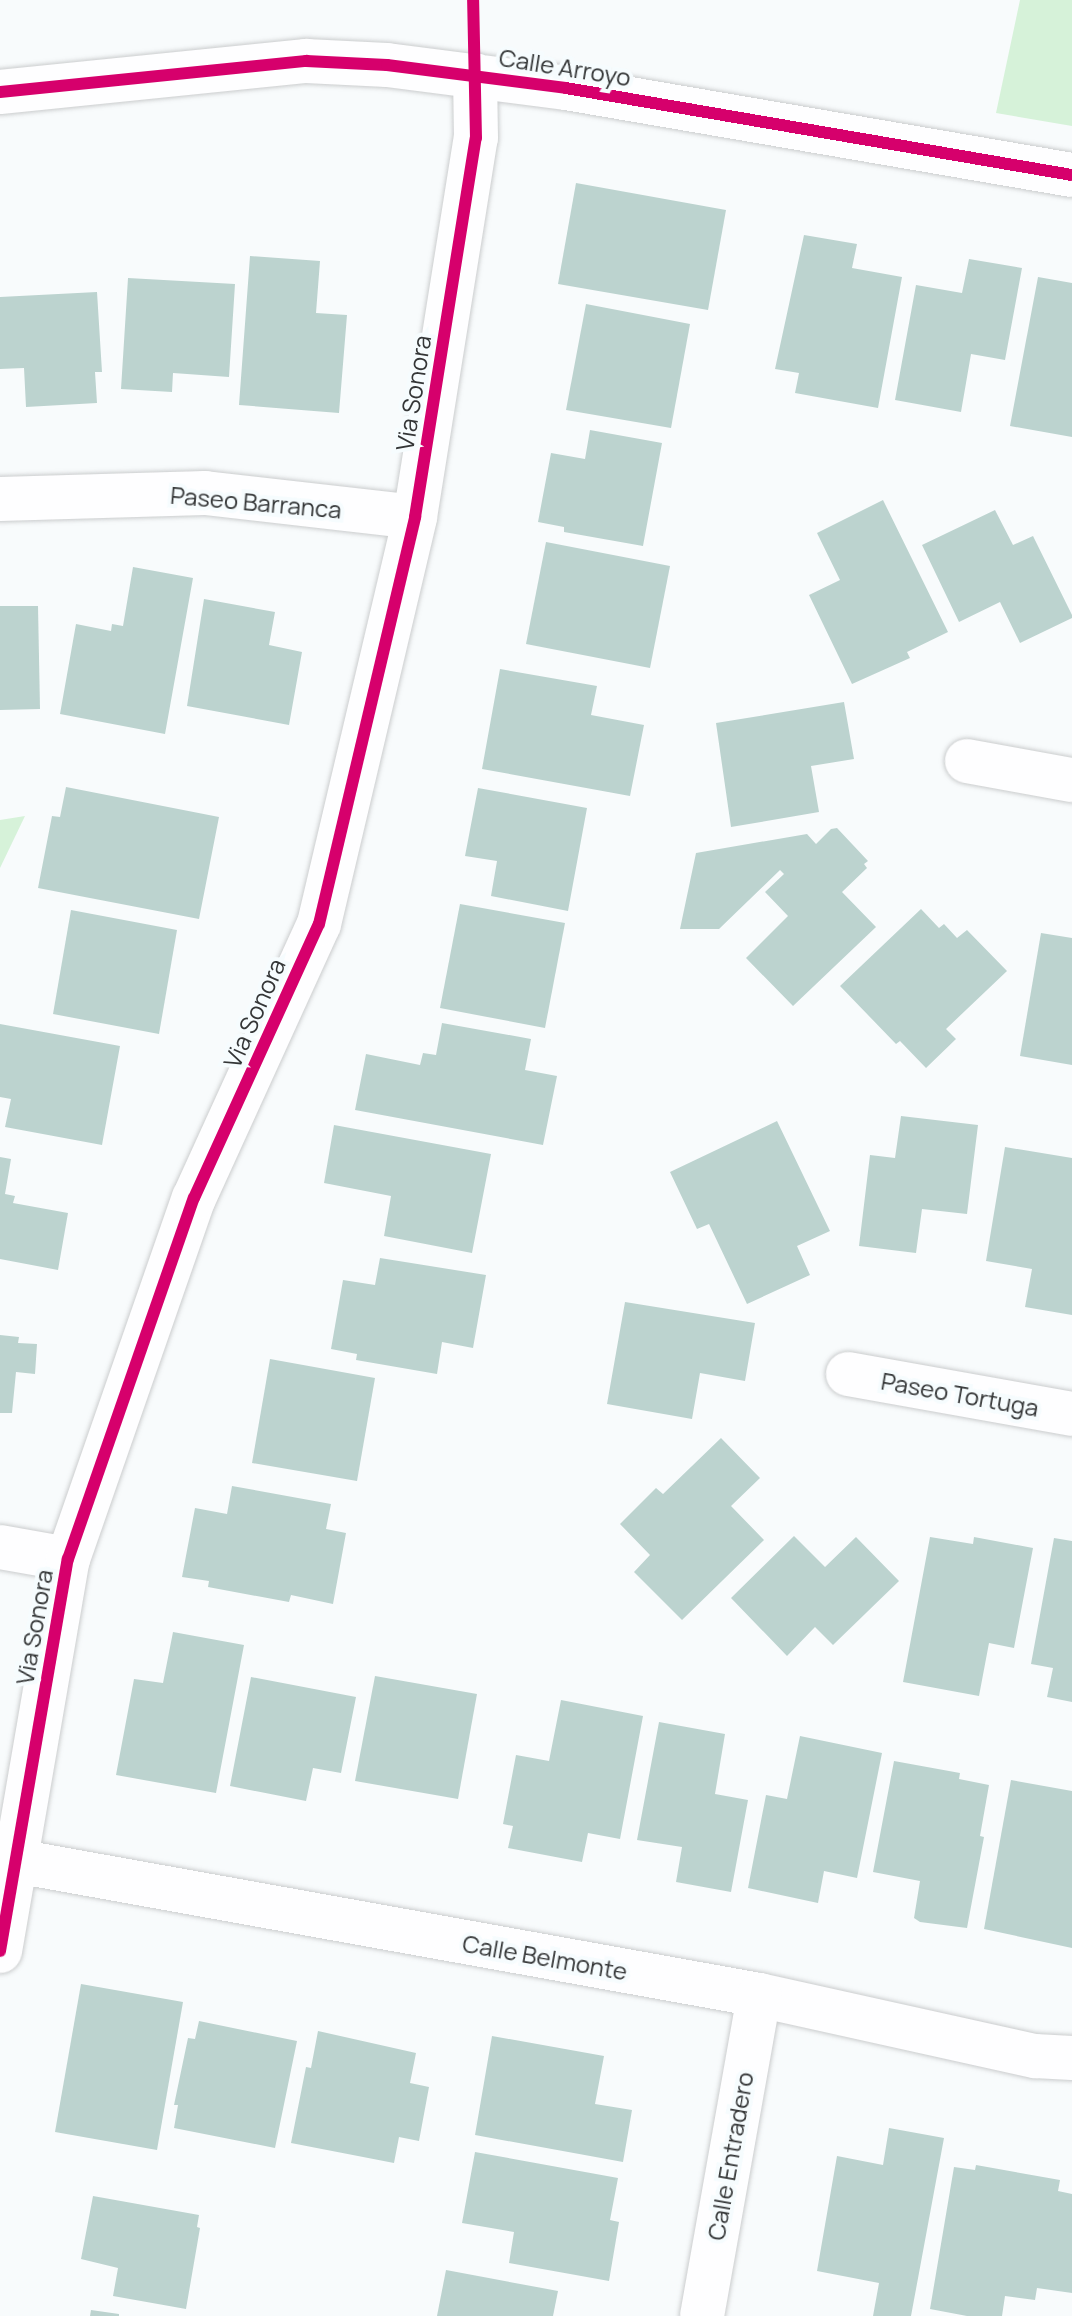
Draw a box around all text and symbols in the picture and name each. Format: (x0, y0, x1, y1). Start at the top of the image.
street label: Calle Arroyo (497, 42, 633, 92)
street label: Via Sonora (390, 333, 436, 453)
street label: Paseo Barranca (169, 480, 343, 524)
street label: Via Sonora (217, 954, 291, 1072)
street label: Paseo Tortuga (879, 1366, 1041, 1422)
street label: Via Sonora (10, 1567, 58, 1687)
street label: Calle Belmonte (460, 1928, 630, 1986)
street label: Calle Entradero (701, 2070, 759, 2242)

